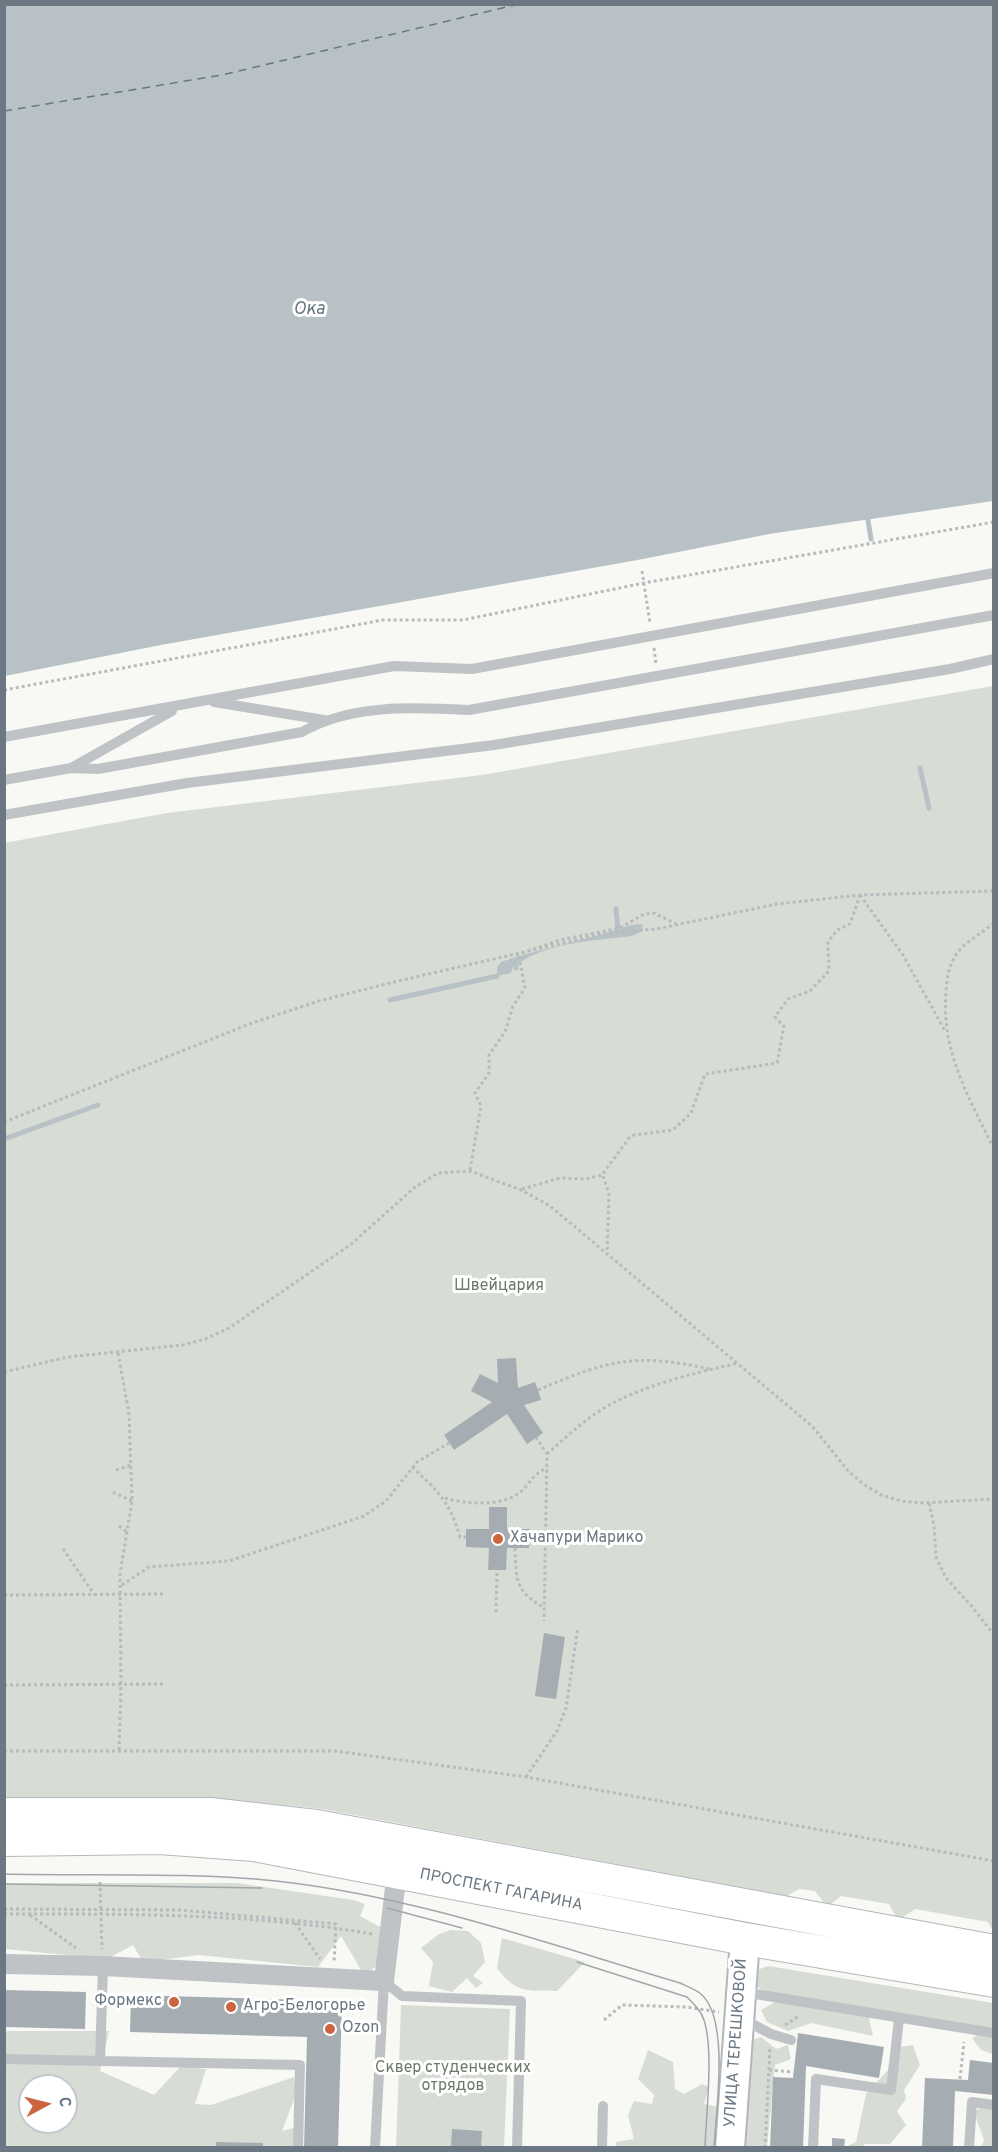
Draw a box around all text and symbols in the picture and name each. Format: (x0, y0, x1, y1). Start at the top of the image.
water label: Ока (293, 299, 325, 321)
park label: Швейцария (454, 1277, 544, 1297)
place label: Хачапури Марико (510, 1529, 643, 1549)
marker: Хачапури Марико (491, 1532, 505, 1546)
street label: ПРОСПЕКТ ГАГАРИНА (418, 1866, 584, 1916)
street label: УЛИЦА ТЕРЕШКОВОЙ (722, 1958, 752, 2128)
place label: Формекс (95, 1992, 162, 2012)
marker: Формекс (167, 1995, 181, 2009)
place label: Агро-Белогорье (243, 1997, 365, 2017)
marker: Агро-Белогорье (224, 2000, 238, 2014)
place label: Ozon (342, 2019, 379, 2039)
marker: Ozon (323, 2022, 337, 2036)
park label: Сквер студенческих отрядов (375, 2059, 531, 2097)
north arrow (18, 2074, 78, 2134)
text: С (53, 2096, 74, 2108)

